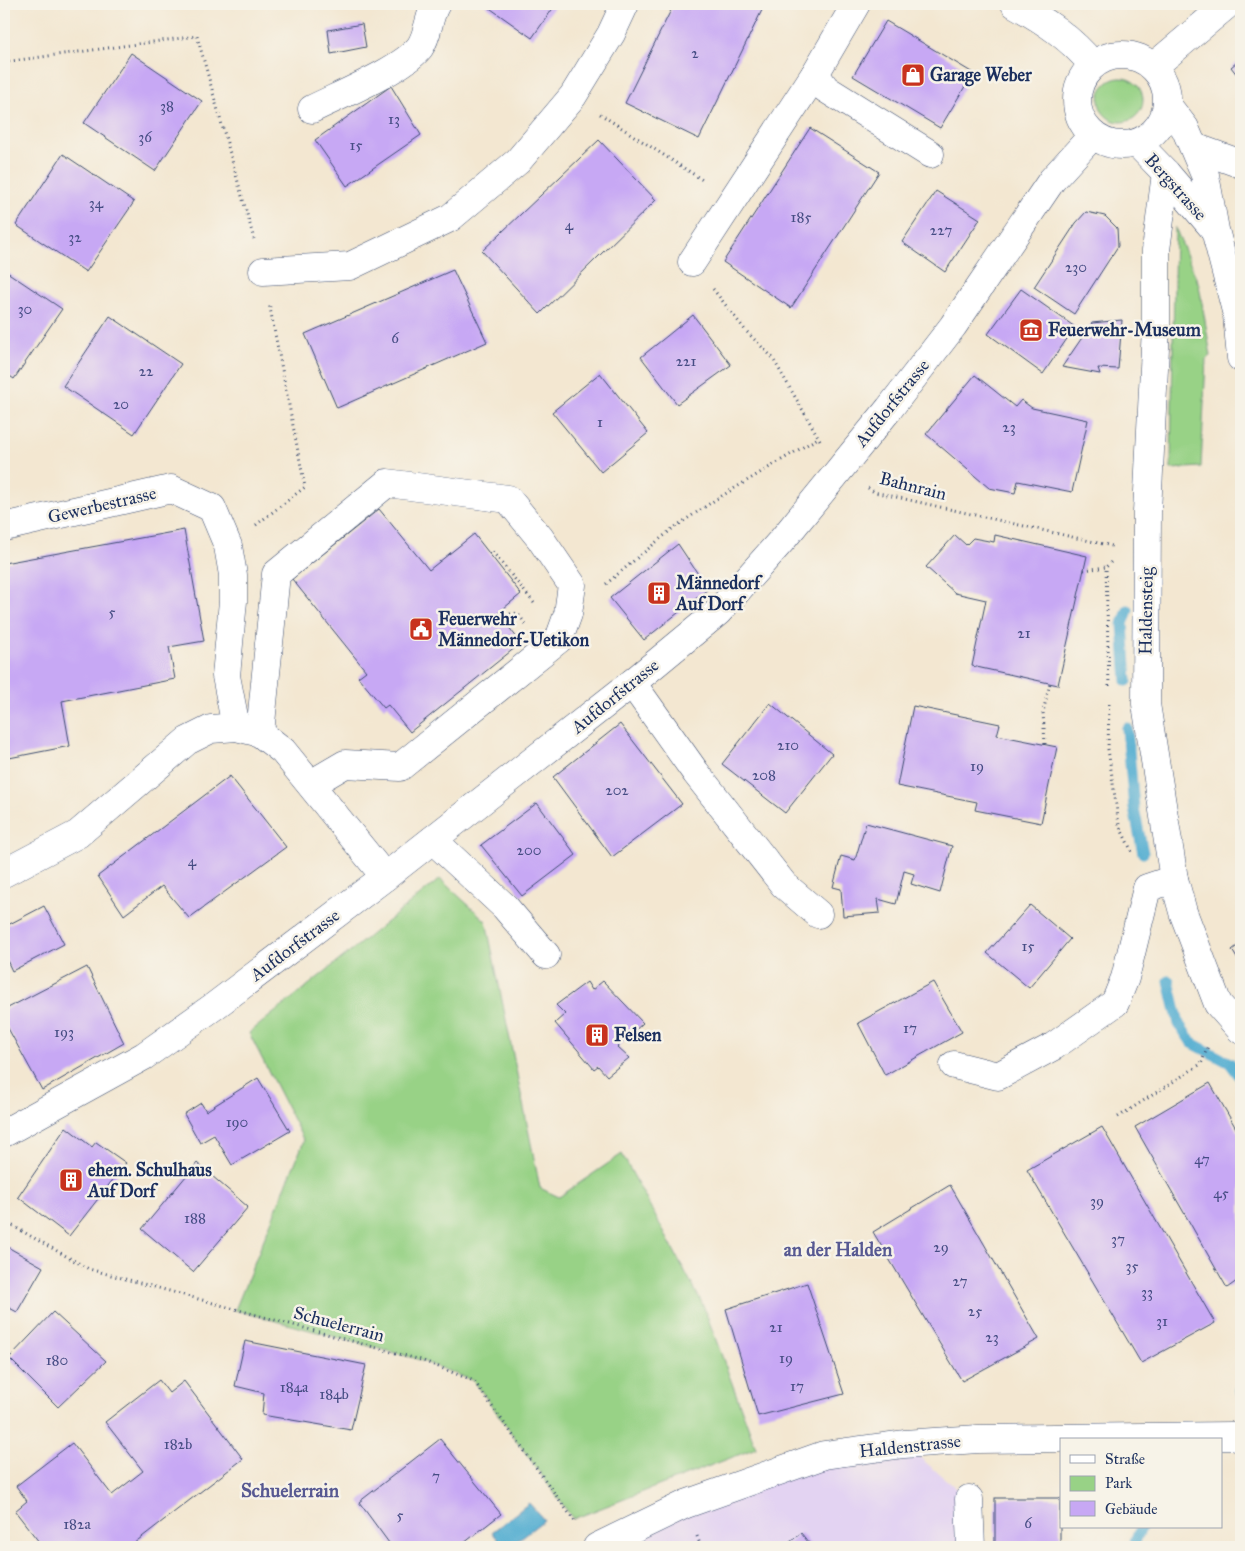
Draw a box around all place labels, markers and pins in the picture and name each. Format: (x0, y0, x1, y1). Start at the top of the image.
shop icon: Garage Weber (900, 62, 926, 88)
place label: Garage Weber (930, 64, 1033, 87)
museum icon: Feuerwehr-Museum (1018, 317, 1044, 343)
place label: Feuerwehr-Museum (1048, 319, 1202, 341)
place label: Männedorf Auf Dorf (675, 572, 763, 615)
building icon: Männedorf Auf Dorf (646, 580, 672, 606)
place label: Feuerwehr Männedorf-Uetikon (438, 608, 590, 651)
public building icon: Feuerwehr Männedorf-Uetikon (408, 616, 434, 642)
building icon: Felsen (584, 1022, 610, 1048)
place label: Felsen (614, 1024, 662, 1046)
place label: ehem. Schulhaus Auf Dorf (87, 1159, 212, 1202)
building icon: ehem. Schulhaus Auf Dorf (58, 1167, 84, 1193)

